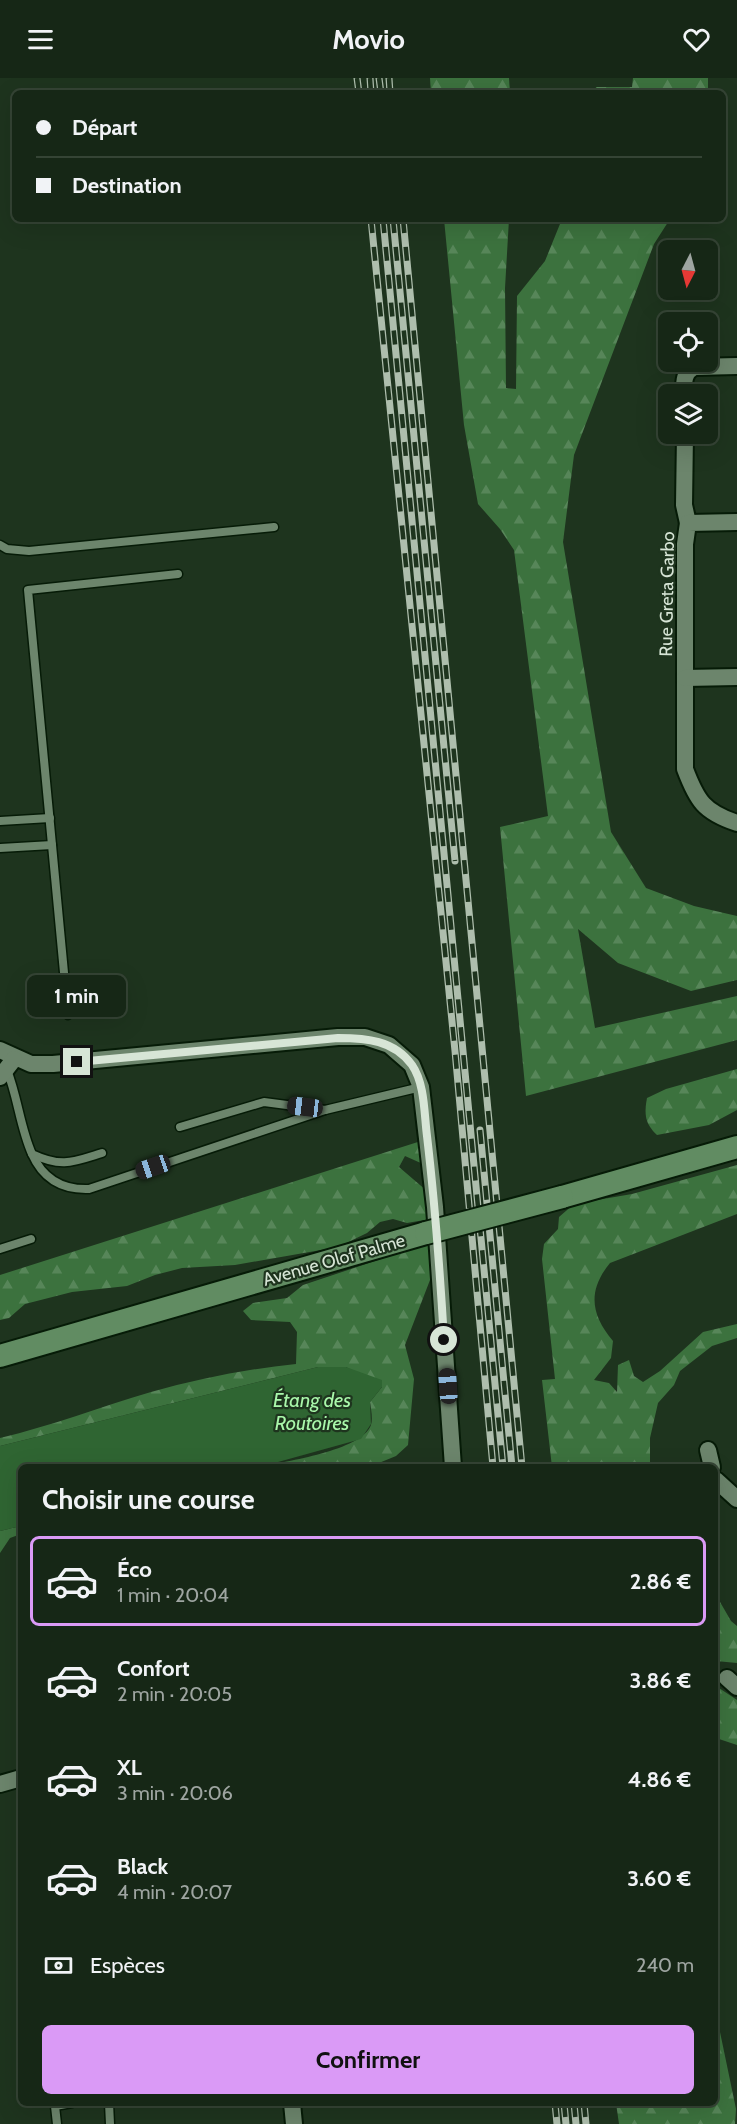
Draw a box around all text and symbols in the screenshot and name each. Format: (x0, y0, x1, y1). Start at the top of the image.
icon: menu (24, 23, 57, 56)
text: Movio (332, 23, 405, 56)
icon: heart (680, 23, 713, 56)
text: Départ (72, 114, 137, 141)
text: Destination (72, 172, 182, 199)
north arrow (658, 240, 718, 300)
map controls (658, 240, 718, 444)
button: locate (658, 312, 718, 372)
button: layers (658, 384, 718, 444)
street label: Rue Greta Garbo (655, 531, 679, 657)
callout: 1 min (28, 975, 127, 1017)
text: 1 min (54, 984, 99, 1008)
route end (63, 1048, 90, 1075)
car (286, 1096, 324, 1118)
car (133, 1153, 173, 1181)
street label: Avenue Olof Palme (260, 1229, 408, 1291)
route start (430, 1326, 457, 1353)
car (438, 1367, 458, 1405)
water label: Étang des Routoires (273, 1387, 351, 1435)
text: Choisir une course (42, 1483, 255, 1516)
icon: car (45, 1554, 99, 1608)
text: Éco (117, 1556, 152, 1583)
text: 2.86 € (630, 1568, 691, 1595)
text: 1 min · 20:04 (117, 1583, 229, 1607)
icon: car (45, 1653, 99, 1707)
text: Confort (117, 1655, 190, 1682)
text: 3.86 € (630, 1667, 691, 1694)
text: 2 min · 20:05 (117, 1682, 232, 1706)
icon: car (45, 1752, 99, 1806)
text: XL (117, 1754, 142, 1781)
text: 4.86 € (628, 1766, 691, 1793)
text: 3 min · 20:06 (117, 1781, 233, 1805)
icon: car (45, 1851, 99, 1905)
text: Black (117, 1853, 168, 1880)
text: 3.60 € (627, 1865, 691, 1892)
text: 4 min · 20:07 (117, 1880, 232, 1904)
icon: cash (42, 1949, 75, 1982)
text: Espèces (90, 1952, 165, 1979)
text: 240 m (636, 1953, 694, 1977)
button: Confirmer (42, 2025, 694, 2094)

